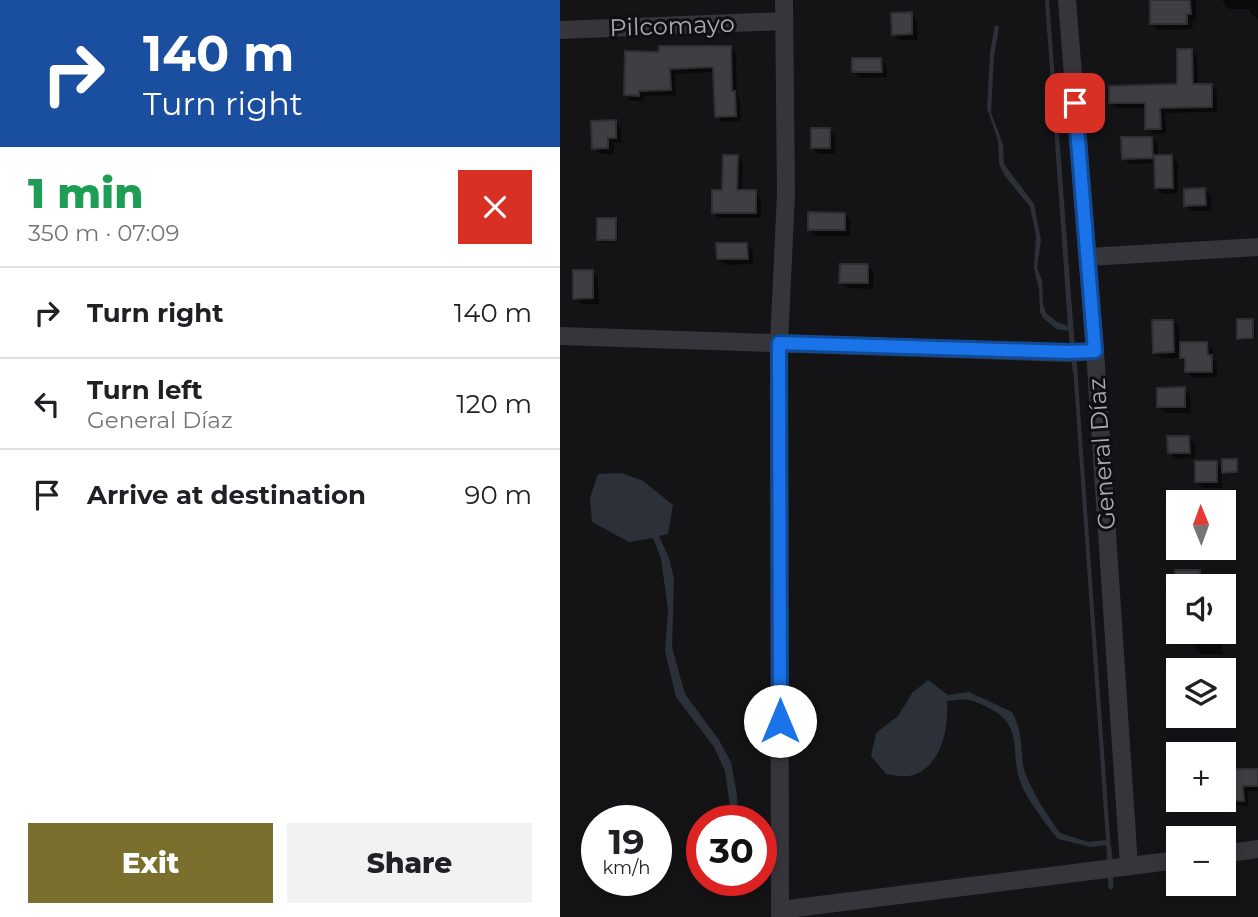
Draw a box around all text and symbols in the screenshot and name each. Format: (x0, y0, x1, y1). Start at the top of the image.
street label: Pilcomayo (609, 9, 735, 42)
text: 140 m (143, 24, 295, 83)
icon: right (28, 28, 119, 119)
pin (1045, 73, 1105, 133)
text: Turn right (143, 84, 303, 123)
icon: arrive (1056, 84, 1094, 122)
text: 1 min (28, 167, 144, 219)
button: close (458, 170, 532, 244)
text: 350 m · 07:09 (28, 219, 180, 247)
icon: right (28, 294, 66, 332)
text: Turn right (87, 297, 223, 329)
text: 140 m (454, 297, 532, 329)
text: Turn left (87, 374, 203, 406)
street label: General Díaz (1082, 377, 1121, 531)
icon: left (28, 385, 66, 423)
text: 120 m (456, 388, 532, 420)
text: General Díaz (87, 406, 233, 434)
icon: arrive (28, 476, 66, 514)
text: Arrive at destination (87, 479, 366, 511)
text: 90 m (465, 479, 532, 511)
north arrow (1166, 490, 1236, 560)
map controls (1166, 490, 1236, 896)
button: sound (1166, 574, 1236, 644)
button: layers (1166, 658, 1236, 728)
position arrow (743, 684, 817, 758)
button: + (1166, 742, 1236, 812)
speed limit sign: 30 (686, 805, 777, 896)
text: 19 (608, 820, 645, 863)
button: Exit (28, 823, 273, 903)
button: Share (287, 823, 532, 903)
button: − (1166, 826, 1236, 896)
text: km/h (602, 857, 651, 879)

